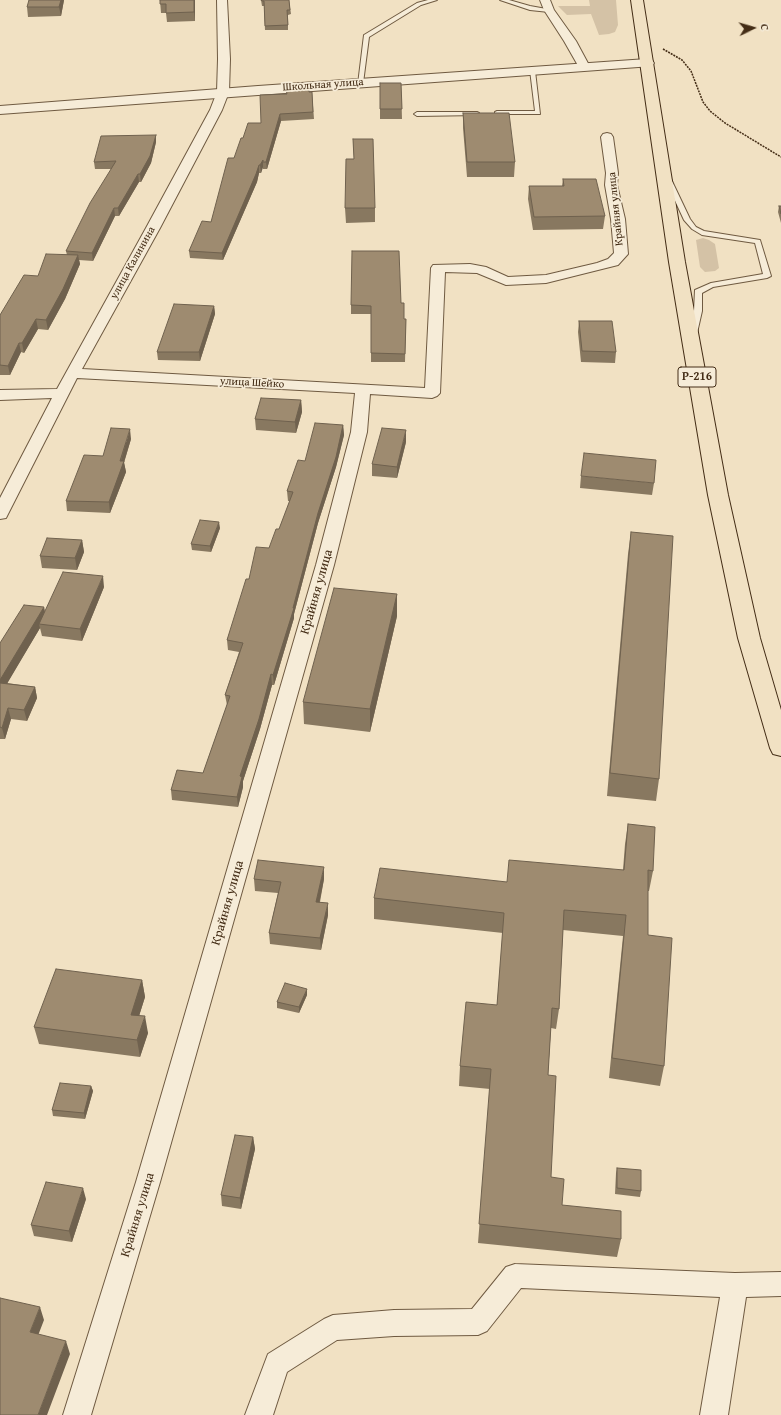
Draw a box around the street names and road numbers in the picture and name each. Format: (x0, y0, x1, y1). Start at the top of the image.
street label: Школьная улица (282, 76, 364, 94)
street label: Крайняя улица (606, 171, 626, 247)
street label: улица Калинина (108, 224, 158, 302)
road number: Р-216 (678, 367, 716, 387)
street label: улица Шейко (220, 375, 284, 391)
street label: Крайняя улица (297, 548, 337, 636)
street label: Крайняя улица (208, 859, 248, 947)
street label: Крайняя улица (118, 1171, 158, 1259)

